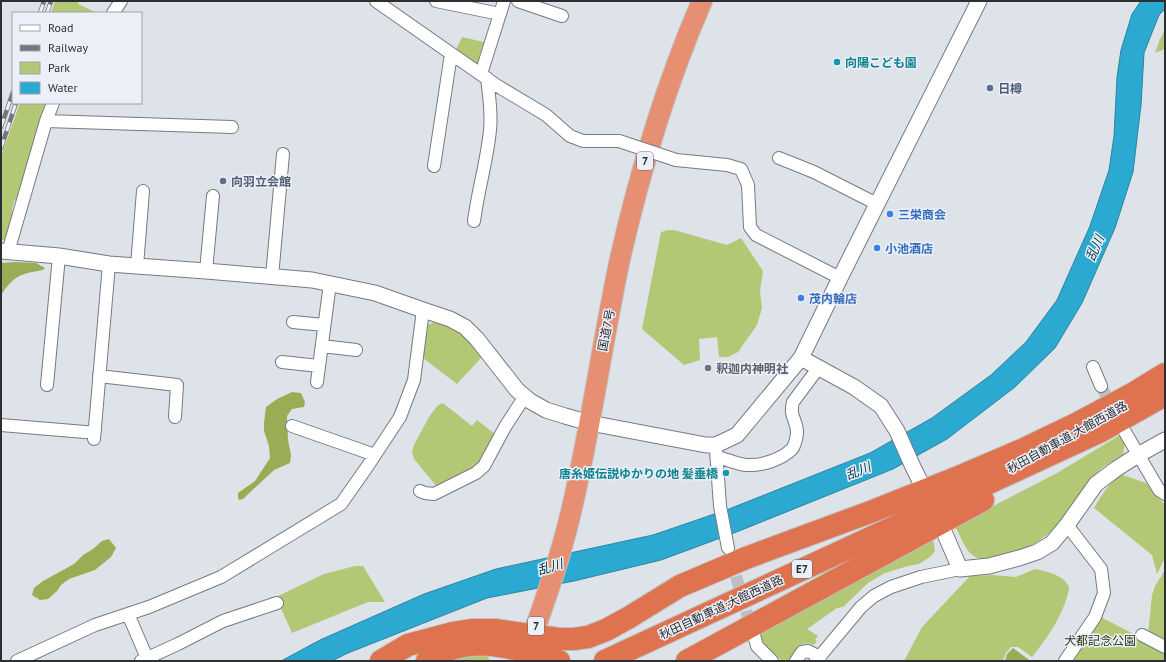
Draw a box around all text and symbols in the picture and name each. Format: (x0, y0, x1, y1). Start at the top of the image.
legend (12, 12, 142, 104)
text: Road (48, 20, 73, 35)
text: Railway (48, 40, 88, 55)
place label: 向陽こども園 (845, 55, 917, 70)
marker: 向陽こども園 (832, 57, 842, 67)
text: Park (48, 60, 70, 75)
text: Water (48, 80, 78, 95)
place label: 日樽 (998, 81, 1022, 96)
marker: 日樽 (985, 83, 995, 93)
road number: 7 (637, 152, 653, 170)
place label: 向羽立会館 (231, 174, 291, 189)
marker: 向羽立会館 (218, 176, 228, 186)
place label: 三栄商会 (898, 207, 946, 222)
marker: 三栄商会 (885, 209, 895, 219)
water label: 乱川 (1082, 231, 1109, 263)
place label: 小池酒店 (885, 241, 933, 256)
marker: 小池酒店 (872, 243, 882, 253)
place label: 茂内輪店 (809, 291, 857, 306)
marker: 茂内輪店 (796, 293, 806, 303)
street label: 国道7号 (595, 308, 617, 352)
place label: 釈迦内神明社 (716, 361, 788, 376)
marker: 釈迦内神明社 (703, 363, 713, 373)
street label: 秋田自動車道;大館西道路 (1004, 398, 1130, 476)
water label: 乱川 (843, 458, 875, 484)
place label: 唐糸姫伝説ゆかりの地 髪垂橋 (559, 466, 719, 481)
marker: 唐糸姫伝説ゆかりの地 髪垂橋 (721, 468, 731, 478)
water label: 乱川 (535, 555, 567, 579)
road number: E7 (792, 560, 812, 578)
street label: 秋田自動車道;大館西道路 (657, 572, 785, 642)
road number: 7 (528, 617, 544, 635)
park label: 犬都記念公園 (1064, 633, 1136, 648)

